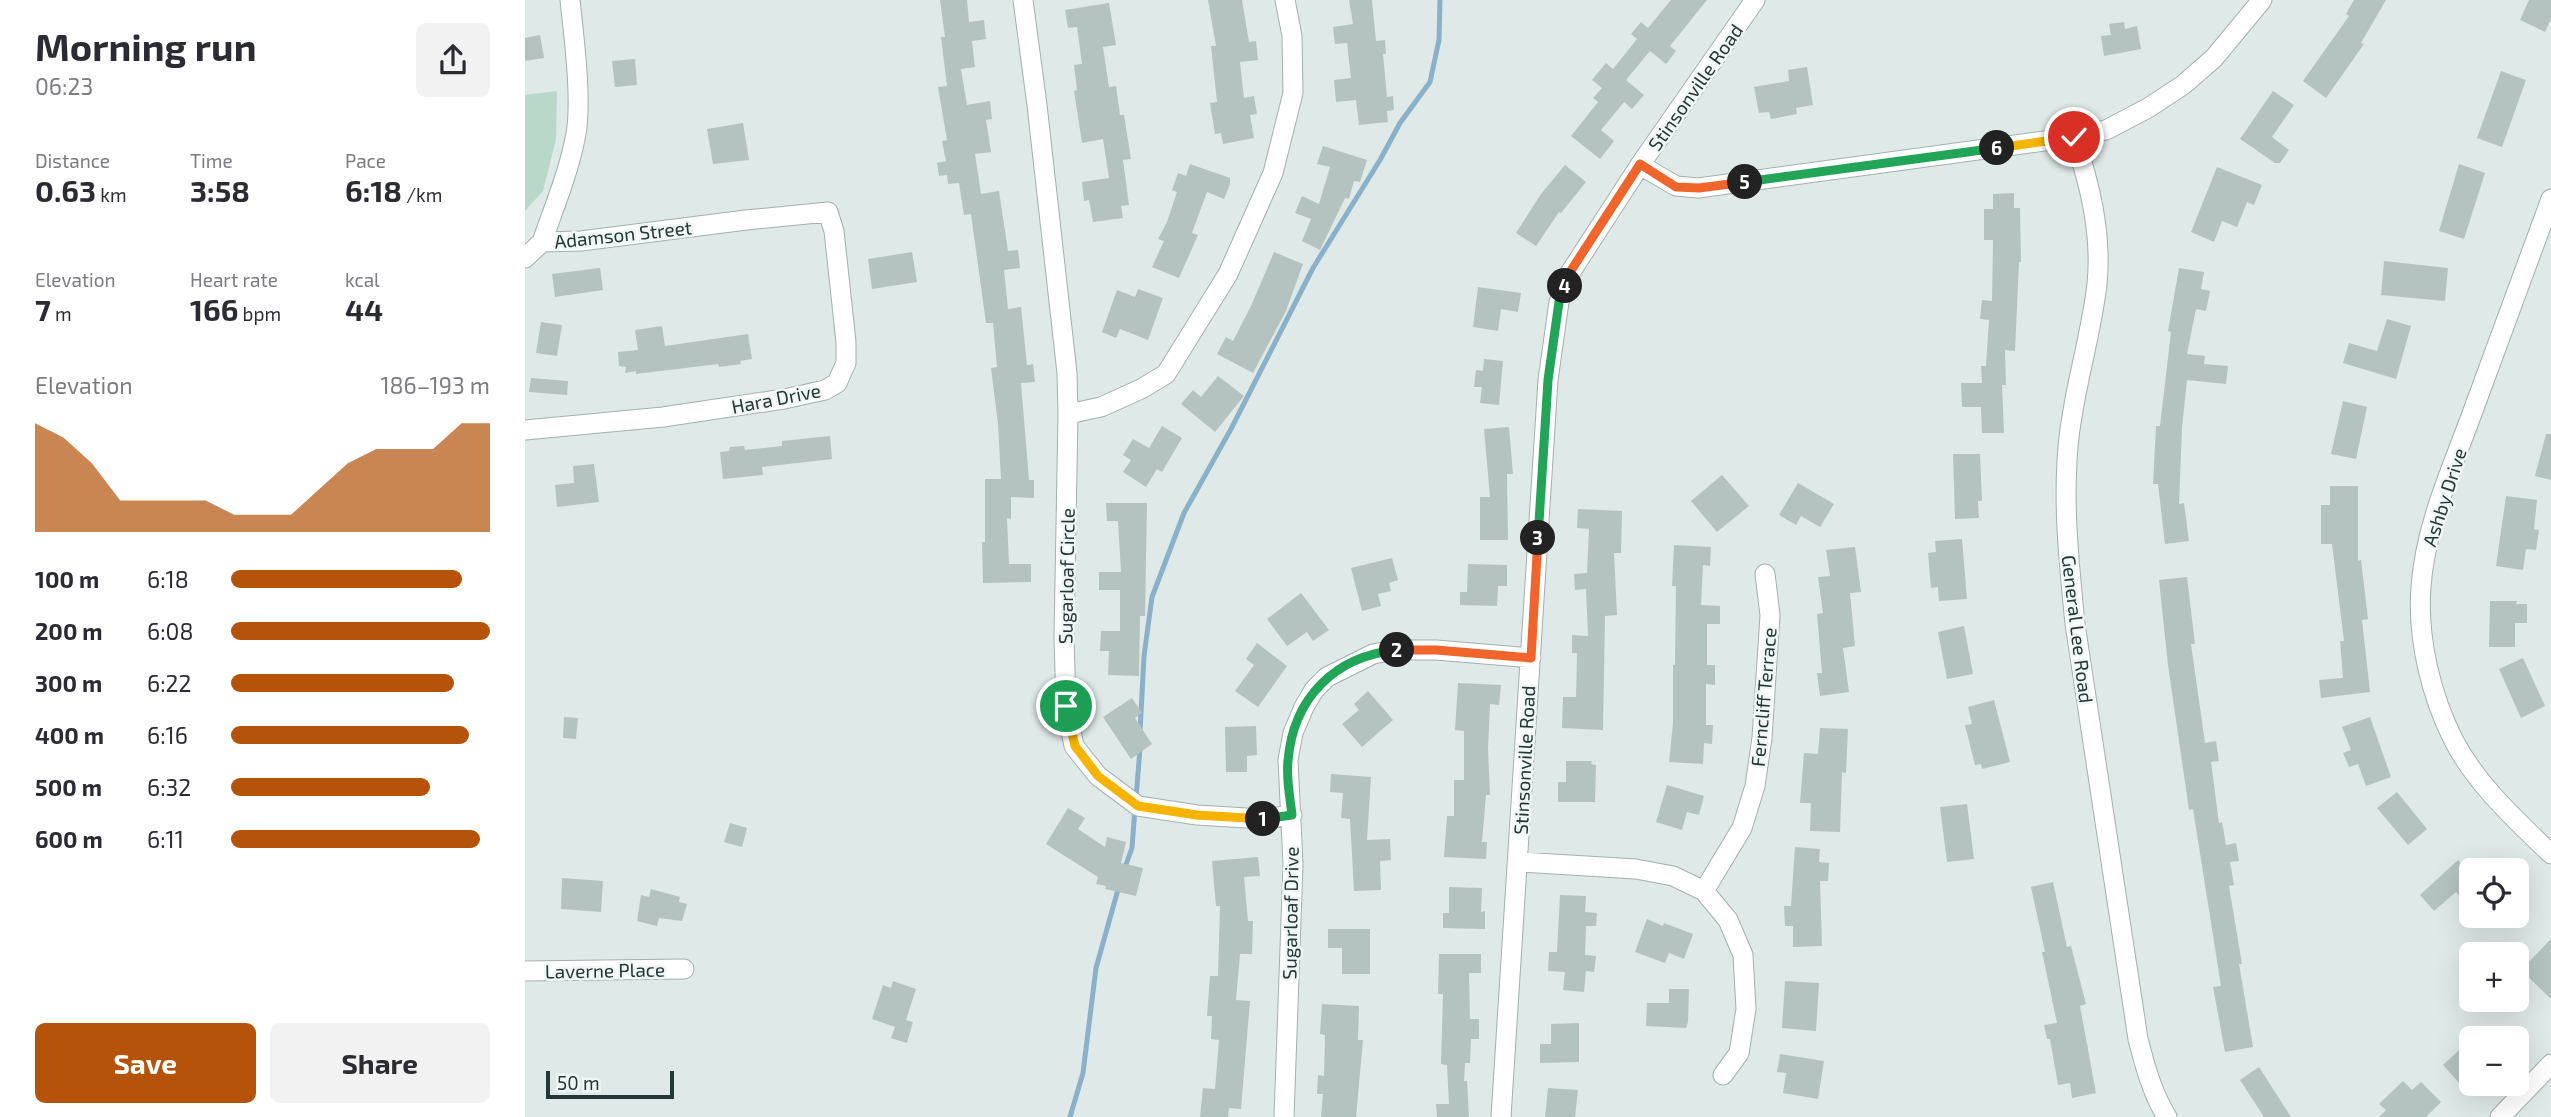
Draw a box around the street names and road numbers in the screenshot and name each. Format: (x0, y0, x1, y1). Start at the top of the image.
street label: Stinsonville Road (1643, 19, 1747, 155)
street label: Adamson Street (553, 215, 693, 253)
street label: Hara Drive (729, 378, 823, 418)
street label: Ashby Drive (2417, 445, 2471, 549)
street label: Sugarloaf Circle (1053, 508, 1079, 644)
street label: General Lee Road (2058, 554, 2098, 704)
street label: Ferncliff Terrace (1745, 626, 1781, 768)
street label: Stinsonville Road (1509, 685, 1539, 835)
street label: Sugarloaf Drive (1277, 846, 1303, 980)
street label: Laverne Place (545, 957, 665, 983)

